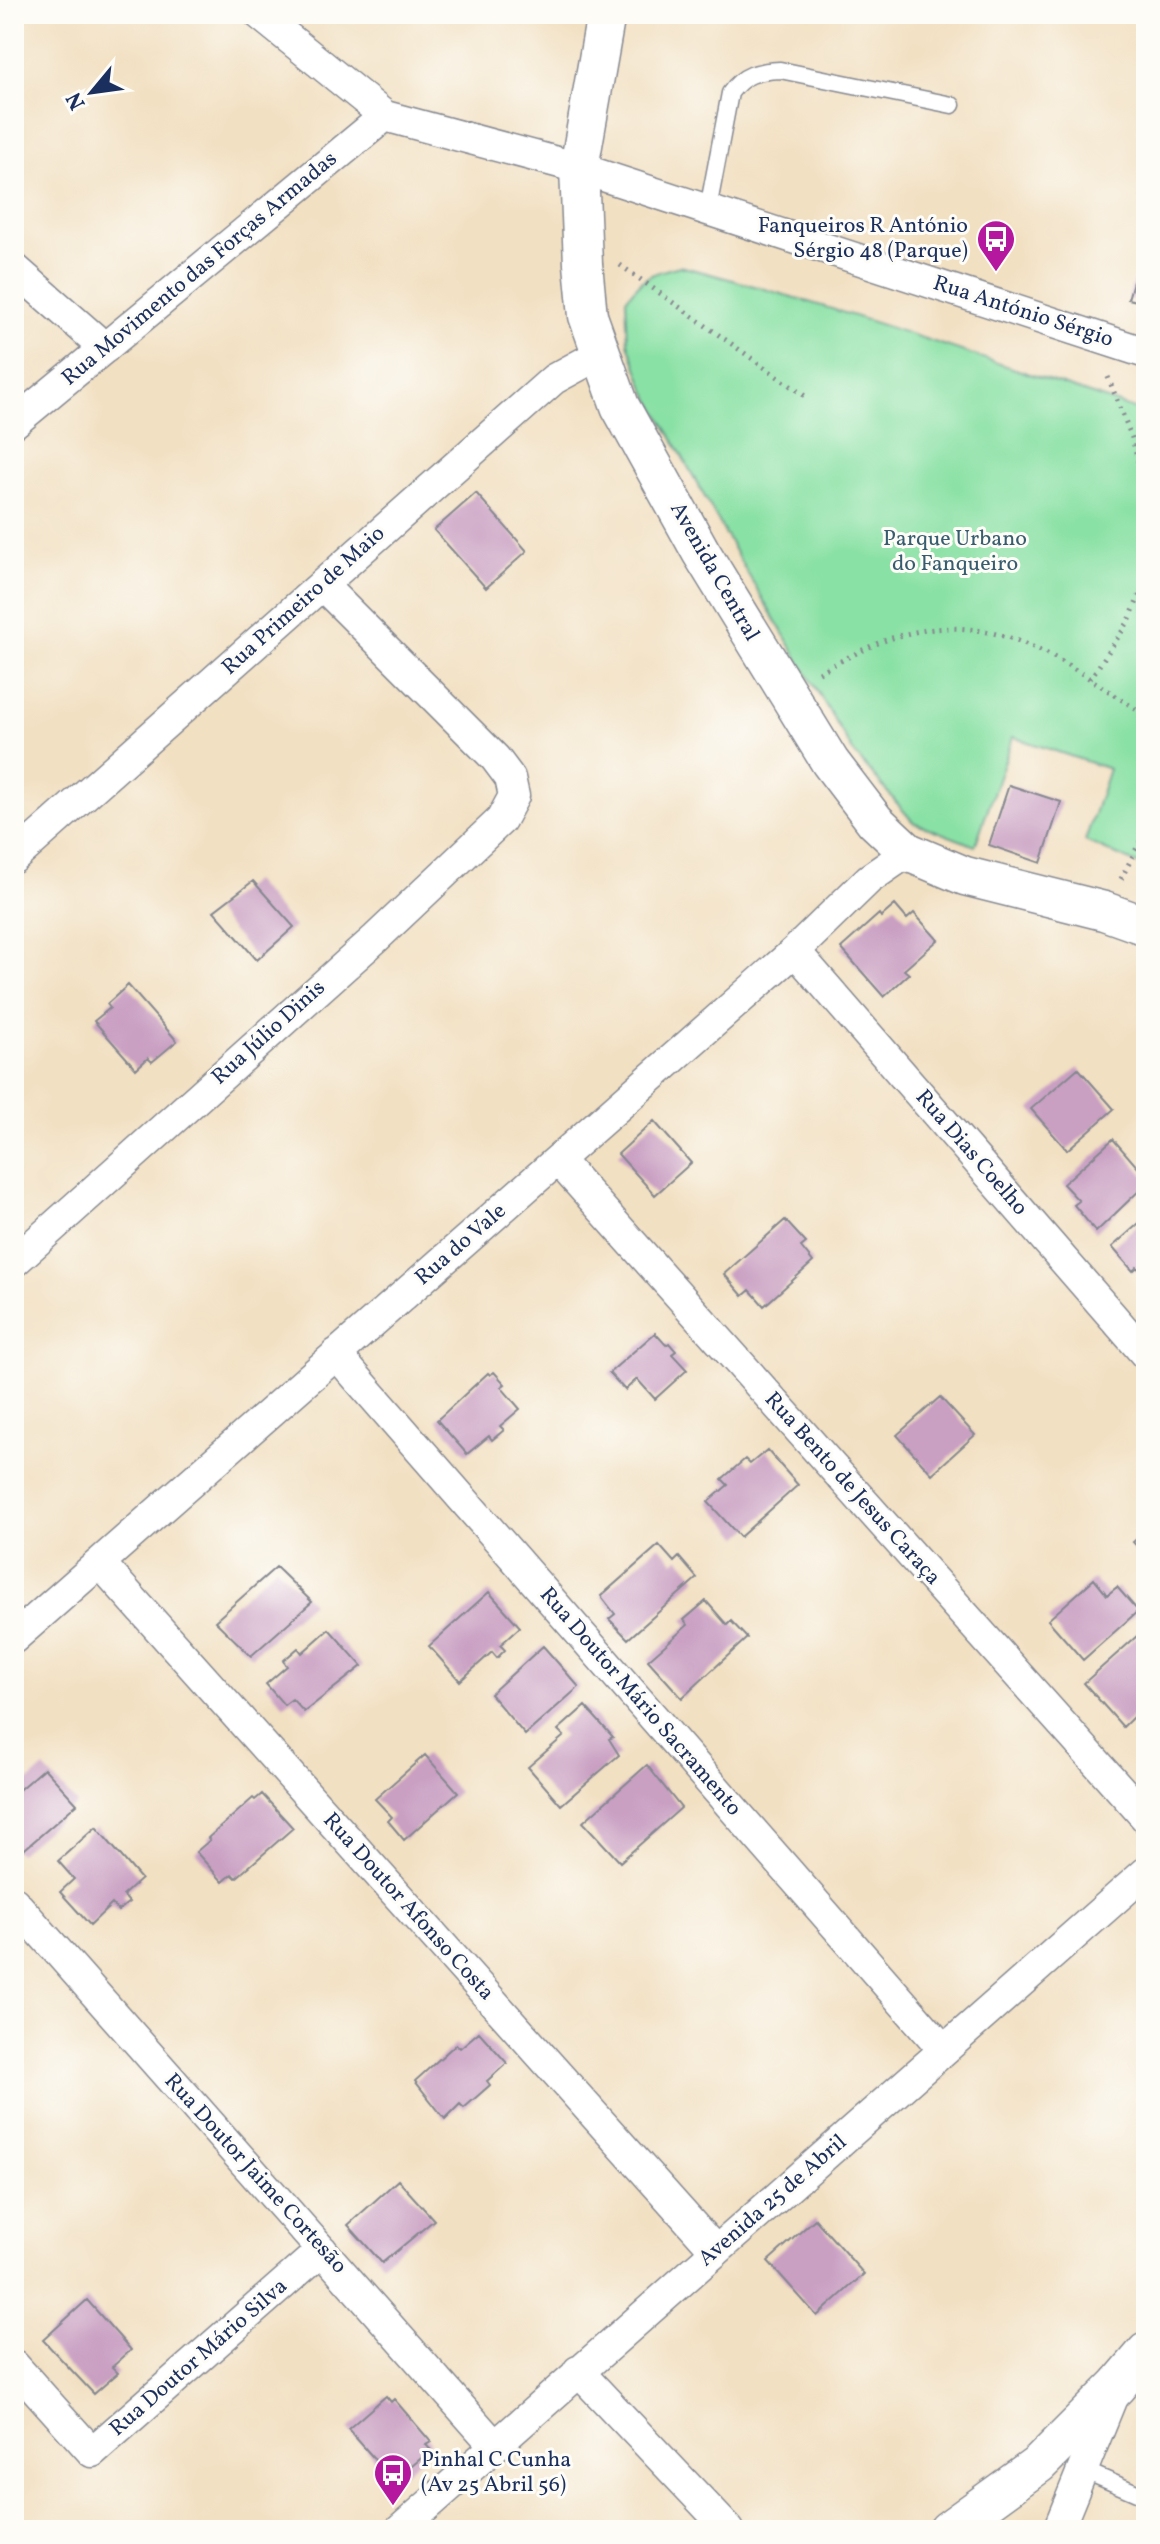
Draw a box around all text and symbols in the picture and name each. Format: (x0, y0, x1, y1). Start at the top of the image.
north arrow (52, 52, 132, 132)
text: N (59, 86, 94, 115)
street label: Rua Movimento das Forças Armadas (56, 144, 344, 394)
place label: Fanqueiros R António Sérgio 48 (Parque) (758, 211, 968, 267)
bus stop icon: Fanqueiros R António Sérgio 48 (Parque) (975, 218, 1017, 273)
street label: Rua António Sérgio (929, 268, 1117, 356)
street label: Avenida Central (662, 497, 766, 647)
street label: Rua Primeiro de Maio (215, 519, 393, 683)
park label: Parque Urbano do Fanqueiro (883, 524, 1027, 580)
street label: Rua Júlio Dinis (205, 973, 333, 1093)
street label: Rua Dias Coelho (907, 1083, 1035, 1223)
street label: Rua do Vale (409, 1197, 513, 1293)
street label: Rua Bento de Jesus Caraça (757, 1386, 947, 1592)
street label: Rua Doutor Mário Sacramento (532, 1581, 748, 1823)
street label: Rua Doutor Afonso Costa (315, 1806, 501, 2008)
street label: Rua Doutor Jaime Cortesão (156, 2067, 354, 2281)
street label: Avenida 25 de Abril (692, 2128, 854, 2274)
street label: Rua Doutor Mário Silva (103, 2272, 295, 2444)
place label: Pinhal C Cunha (Av 25 Abril 56) (421, 2445, 571, 2501)
bus stop icon: Pinhal C Cunha (Av 25 Abril 56) (372, 2452, 414, 2507)

